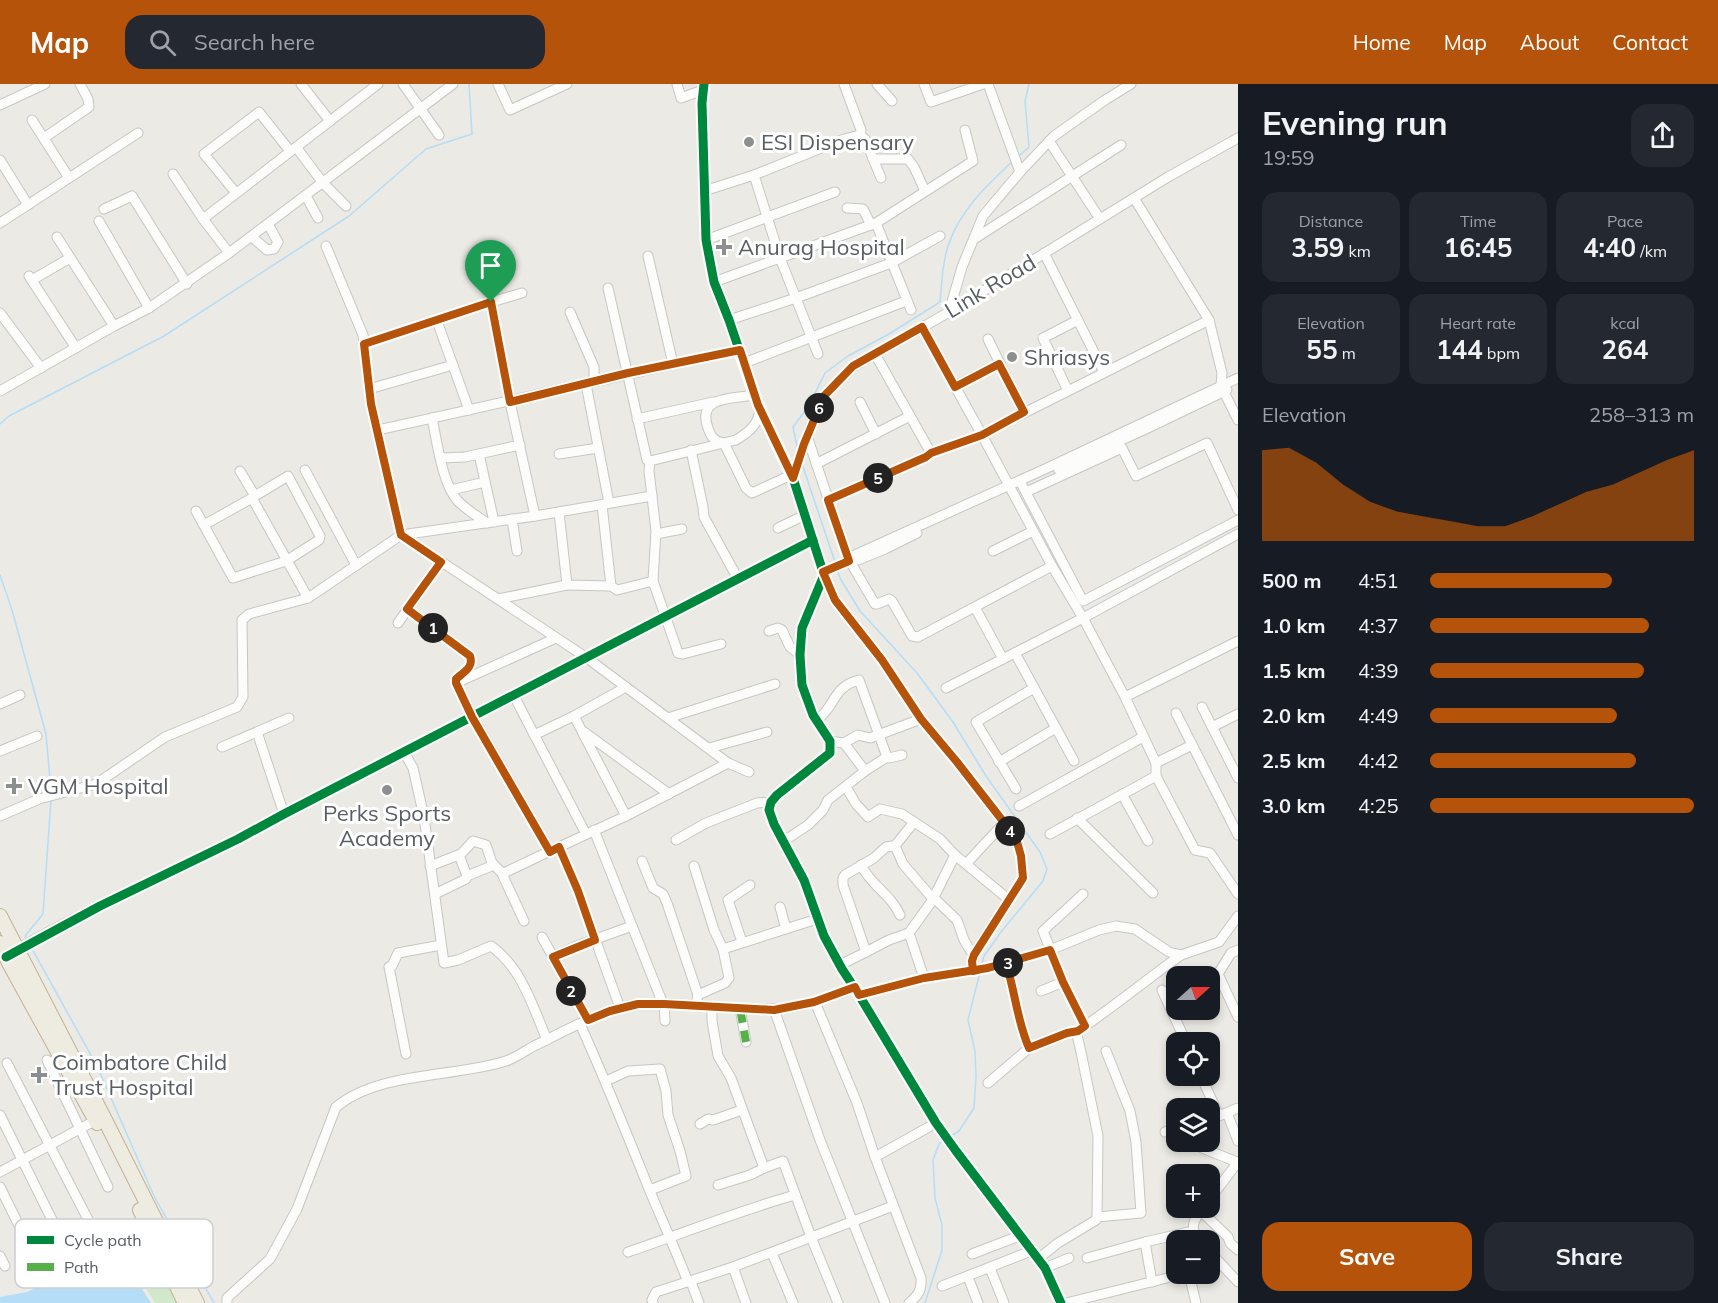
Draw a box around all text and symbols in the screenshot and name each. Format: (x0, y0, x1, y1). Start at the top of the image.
search box (125, 15, 545, 69)
text: Map (30, 25, 89, 60)
icon: search (146, 26, 179, 59)
text: Search here (194, 28, 315, 56)
text: Home (1353, 29, 1411, 55)
text: Map (1444, 29, 1487, 55)
text: About (1520, 29, 1579, 55)
text: Contact (1612, 29, 1688, 55)
text: Evening run (1262, 102, 1448, 143)
button: share (1631, 104, 1694, 167)
place label: ESI Dispensary (761, 128, 914, 156)
marker: ESI Dispensary (742, 135, 756, 149)
text: 19:59 (1262, 145, 1315, 170)
text: Distance (1299, 211, 1363, 231)
text: Time (1460, 211, 1496, 231)
text: Pace (1607, 211, 1643, 231)
text: 3.59 (1291, 231, 1344, 264)
text: 16:45 (1444, 231, 1512, 264)
text: 4:40 (1583, 231, 1636, 264)
place label: Anurag Hospital (738, 233, 905, 261)
marker: Anurag Hospital (715, 238, 733, 256)
pin (465, 240, 516, 302)
text: km (1344, 241, 1371, 261)
text: /km (1636, 241, 1667, 261)
street label: Link Road (939, 248, 1041, 324)
icon: arrive (474, 249, 507, 282)
text: Elevation (1297, 313, 1365, 333)
text: Heart rate (1440, 313, 1516, 333)
text: kcal (1610, 313, 1640, 333)
text: 55 (1306, 333, 1337, 366)
text: 144 (1436, 333, 1483, 366)
text: 264 (1602, 333, 1648, 366)
place label: Shriasys (1024, 343, 1110, 371)
text: m (1337, 343, 1356, 363)
text: bpm (1483, 343, 1520, 363)
marker: Shriasys (1005, 350, 1019, 364)
pin: 6 (804, 393, 834, 423)
text: 6 (814, 398, 824, 418)
text: Elevation (1262, 402, 1347, 427)
text: 258–313 m (1589, 402, 1694, 427)
pin: 5 (863, 463, 893, 493)
text: 5 (873, 468, 883, 488)
text: 500 m (1262, 568, 1321, 593)
text: 4:51 (1358, 568, 1399, 593)
pin: 1 (418, 613, 448, 643)
text: 1.0 km (1262, 613, 1325, 638)
text: 4:37 (1358, 613, 1399, 638)
text: 1 (428, 618, 438, 638)
text: 1.5 km (1262, 658, 1325, 683)
text: 4:39 (1358, 658, 1399, 683)
text: 2.0 km (1262, 703, 1325, 728)
text: 4:49 (1358, 703, 1399, 728)
text: 2.5 km (1262, 748, 1325, 773)
text: 4:42 (1358, 748, 1399, 773)
place label: VGM Hospital (28, 772, 169, 800)
marker: VGM Hospital (5, 777, 23, 795)
marker: Perks Sports Academy (380, 783, 394, 797)
text: 3.0 km (1262, 793, 1325, 818)
text: 4:25 (1358, 793, 1399, 818)
place label: Perks Sports Academy (323, 799, 451, 852)
pin: 4 (995, 816, 1025, 846)
text: 4 (1005, 821, 1015, 841)
pin: 3 (993, 948, 1023, 978)
text: 3 (1003, 953, 1013, 973)
north arrow (1166, 966, 1220, 1020)
map controls (1166, 966, 1220, 1284)
pin: 2 (556, 976, 586, 1006)
text: 2 (566, 981, 576, 1001)
button: locate (1166, 1032, 1220, 1086)
place label: Coimbatore Child Trust Hospital (52, 1048, 227, 1101)
marker: Coimbatore Child Trust Hospital (30, 1066, 48, 1084)
button: layers (1166, 1098, 1220, 1152)
button: + (1166, 1164, 1220, 1218)
legend (15, 1219, 213, 1288)
button: Save (1262, 1222, 1472, 1291)
button: Share (1484, 1222, 1694, 1291)
text: Cycle path (64, 1230, 142, 1250)
button: − (1166, 1230, 1220, 1284)
text: Path (64, 1257, 99, 1277)

